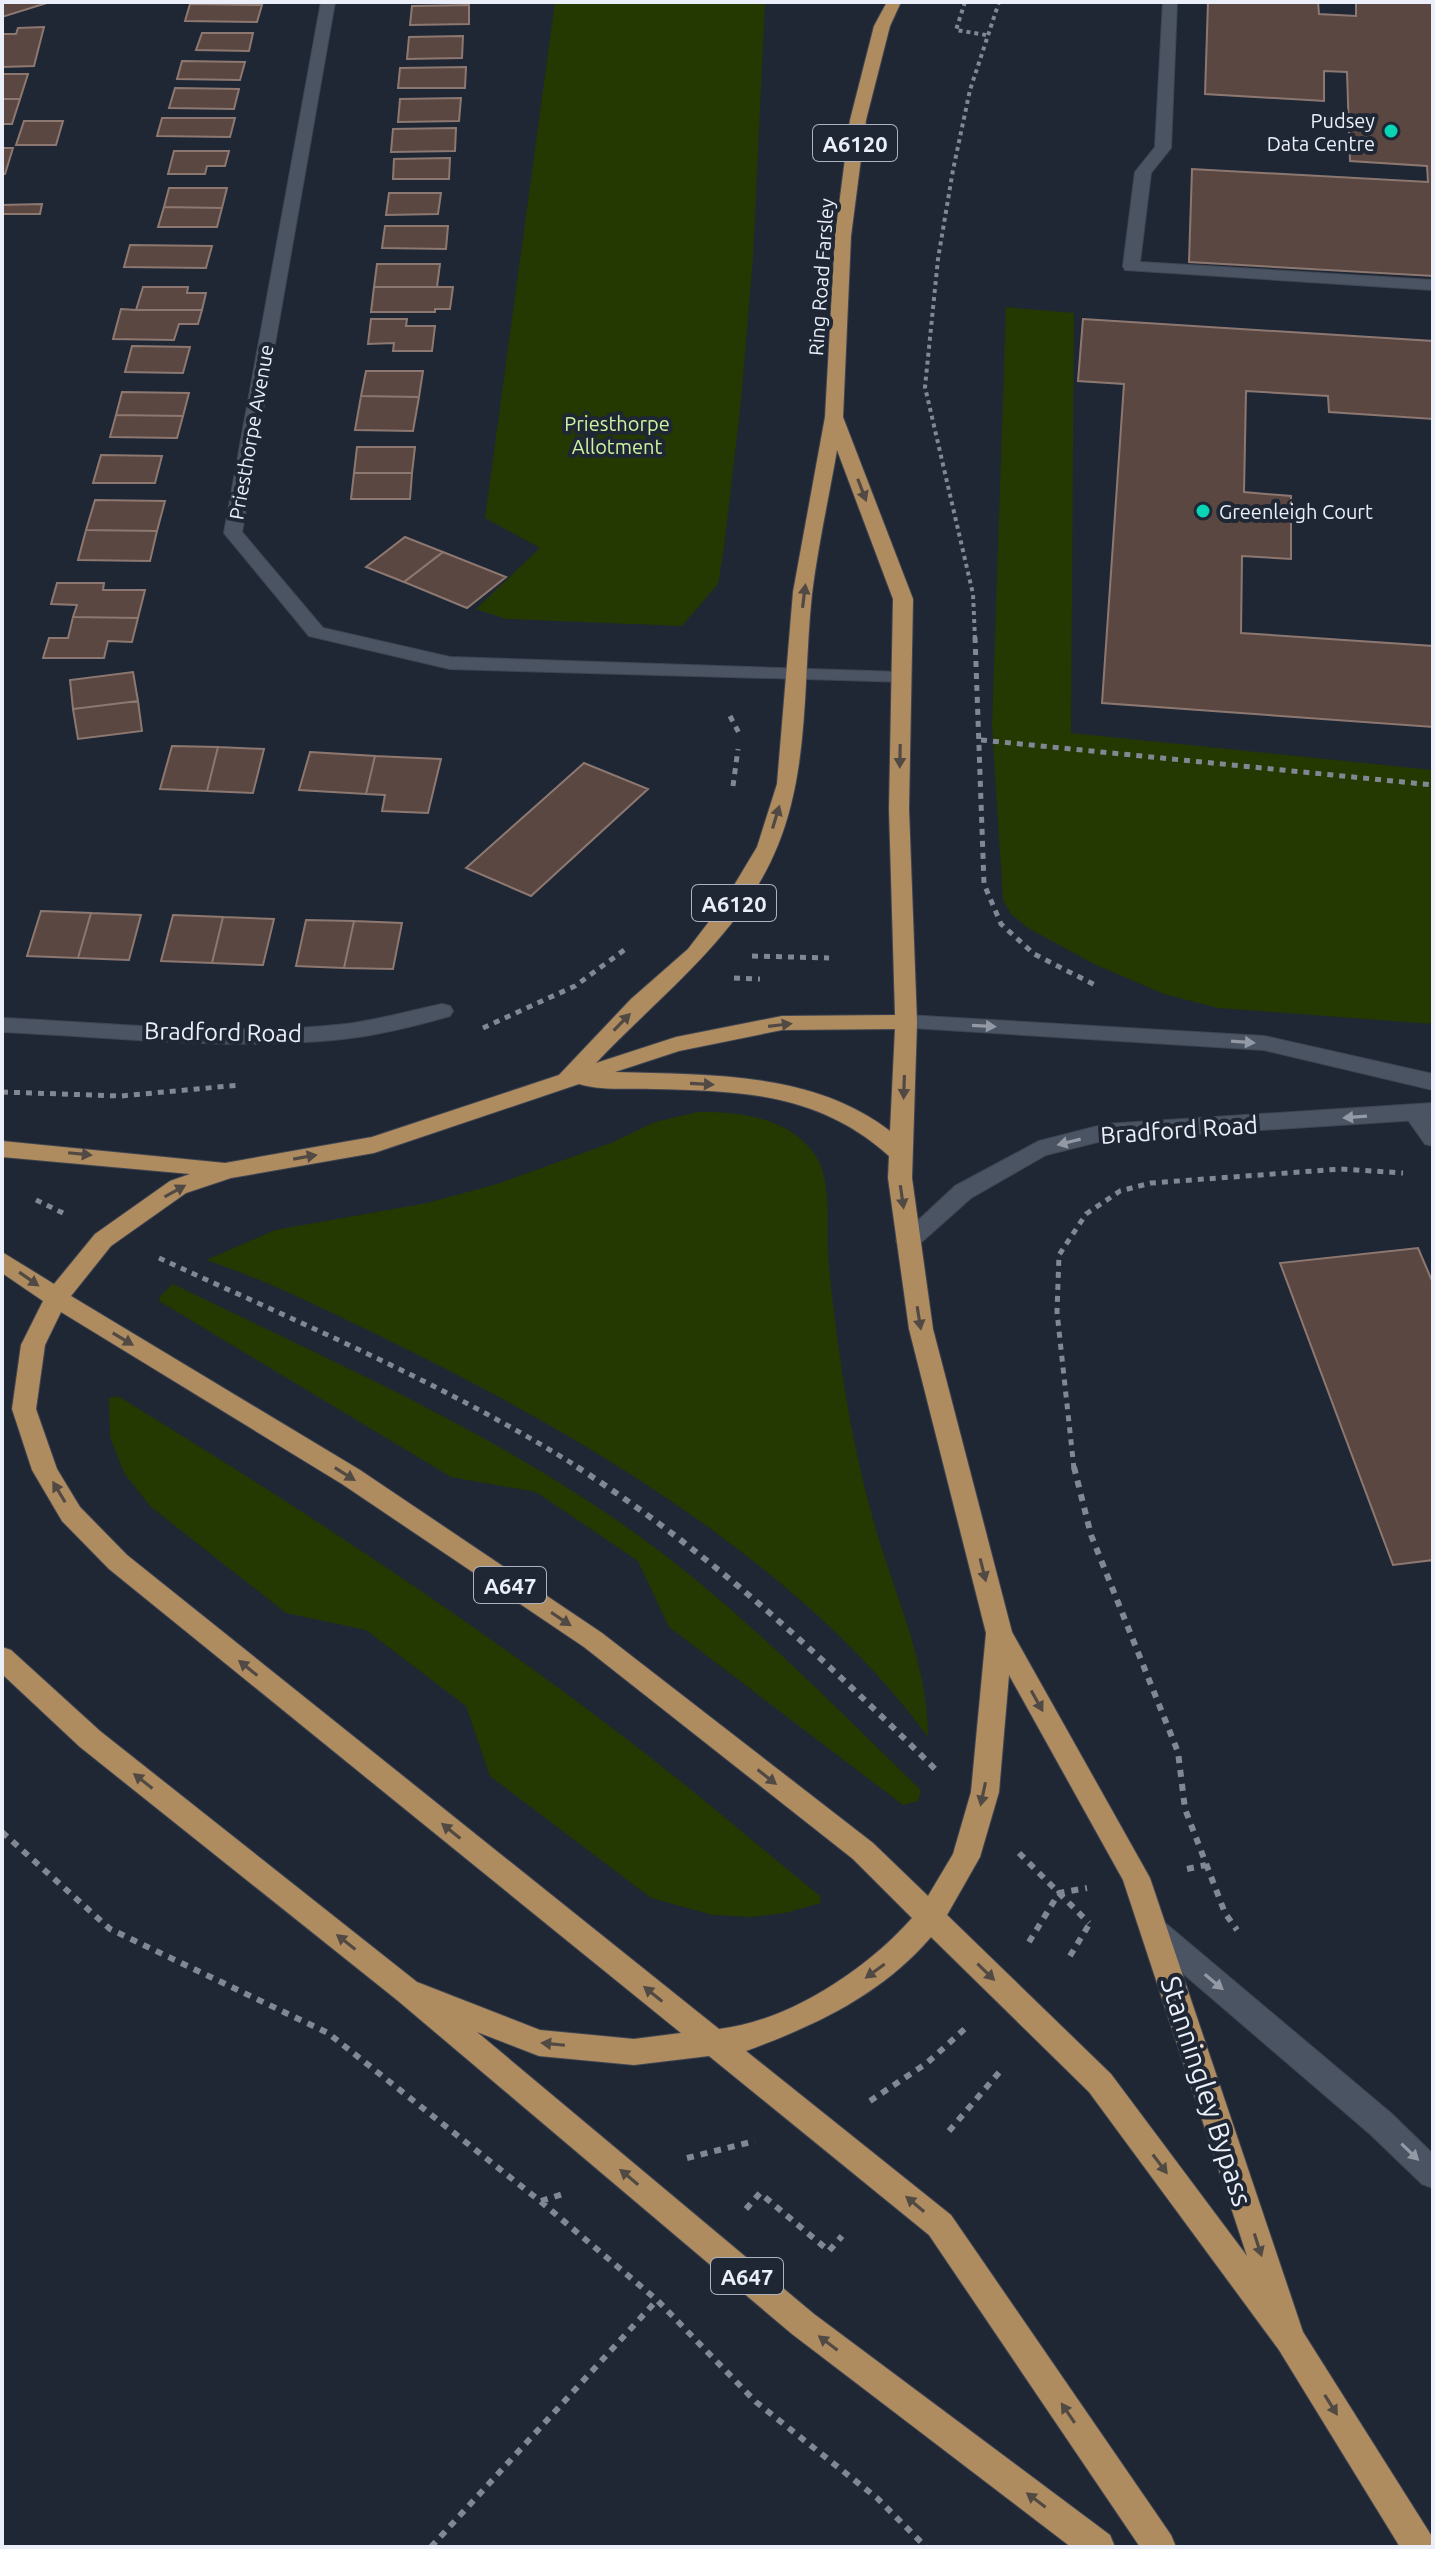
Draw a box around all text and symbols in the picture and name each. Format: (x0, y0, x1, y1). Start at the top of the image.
place label: Pudsey Data Centre (1267, 109, 1375, 155)
marker: Pudsey Data Centre (1382, 122, 1400, 140)
road number: A6120 (813, 125, 897, 161)
street label: Ring Road Farsley (804, 197, 838, 356)
street label: Priesthorpe Avenue (224, 343, 278, 521)
park label: Priesthorpe Allotment (564, 412, 670, 458)
one-way arrow (856, 478, 868, 502)
place label: Greenleigh Court (1219, 500, 1373, 523)
marker: Greenleigh Court (1194, 502, 1212, 520)
one-way arrow (797, 583, 810, 608)
one-way arrow (894, 744, 906, 769)
one-way arrow (771, 805, 783, 829)
road number: A6120 (692, 885, 776, 921)
one-way arrow (613, 1012, 631, 1031)
street label: Bradford Road (144, 1017, 302, 1047)
one-way arrow (767, 1018, 792, 1031)
one-way arrow (972, 1020, 997, 1033)
one-way arrow (1231, 1036, 1256, 1049)
one-way arrow (897, 1075, 910, 1100)
one-way arrow (690, 1078, 715, 1091)
street label: Bradford Road (1099, 1111, 1259, 1149)
one-way arrow (1342, 1111, 1367, 1124)
one-way arrow (1056, 1136, 1081, 1148)
one-way arrow (68, 1148, 93, 1161)
one-way arrow (293, 1150, 318, 1162)
one-way arrow (164, 1184, 186, 1198)
one-way arrow (896, 1185, 909, 1210)
one-way arrow (19, 1271, 40, 1286)
one-way arrow (914, 1306, 926, 1331)
one-way arrow (112, 1332, 134, 1346)
one-way arrow (334, 1467, 356, 1481)
one-way arrow (52, 1481, 66, 1503)
one-way arrow (978, 1558, 990, 1583)
road number: A647 (474, 1567, 546, 1603)
one-way arrow (550, 1611, 572, 1626)
one-way arrow (238, 1659, 259, 1676)
one-way arrow (1030, 1689, 1044, 1712)
one-way arrow (757, 1768, 778, 1784)
one-way arrow (133, 1773, 153, 1789)
one-way arrow (976, 1781, 989, 1806)
one-way arrow (441, 1823, 461, 1839)
one-way arrow (336, 1935, 356, 1951)
one-way arrow (864, 1962, 885, 1978)
one-way arrow (976, 1962, 995, 1980)
street label: Stanningley Bypass (1155, 1972, 1259, 2210)
one-way arrow (1203, 1973, 1223, 1990)
one-way arrow (643, 1986, 663, 2003)
one-way arrow (540, 2038, 565, 2051)
one-way arrow (1400, 2142, 1419, 2161)
one-way arrow (1152, 2153, 1168, 2175)
one-way arrow (619, 2169, 639, 2186)
one-way arrow (905, 2196, 925, 2213)
one-way arrow (1253, 2233, 1265, 2257)
road number: A647 (711, 2258, 783, 2294)
one-way arrow (818, 2336, 838, 2352)
one-way arrow (1324, 2394, 1338, 2416)
one-way arrow (1061, 2402, 1076, 2424)
one-way arrow (1025, 2493, 1046, 2508)

